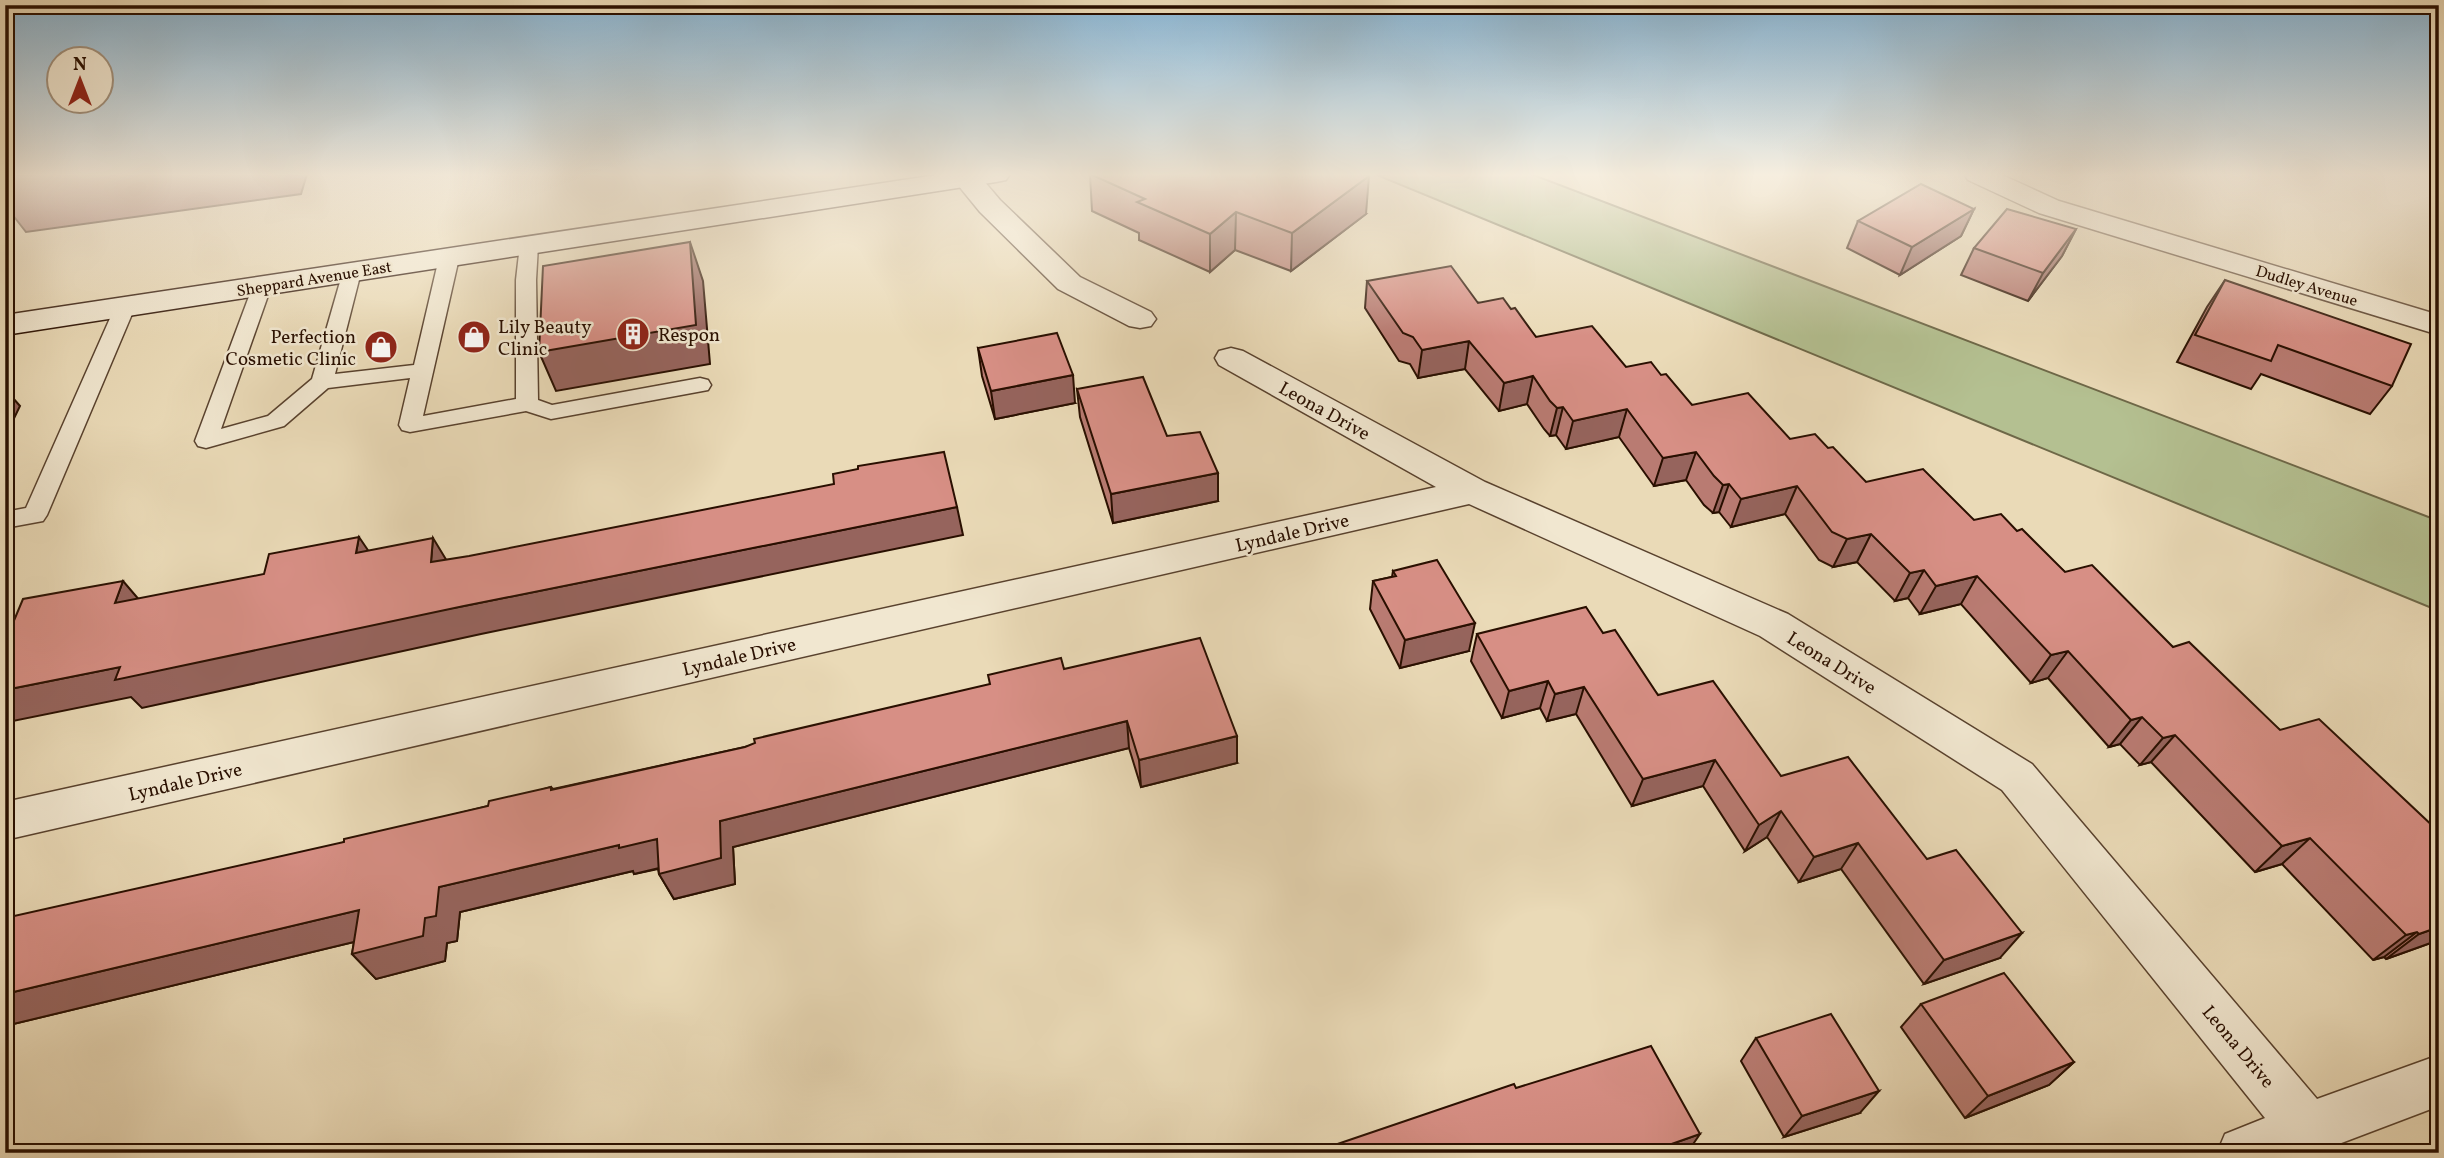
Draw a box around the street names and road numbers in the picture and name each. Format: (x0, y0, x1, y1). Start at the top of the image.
street label: Sheppard Avenue East (235, 257, 394, 303)
street label: Dudley Avenue (2253, 261, 2360, 313)
street label: Leona Drive (1274, 376, 1374, 448)
street label: Lyndale Drive (1233, 508, 1352, 560)
street label: Leona Drive (1781, 626, 1881, 701)
street label: Lyndale Drive (680, 632, 799, 684)
street label: Lyndale Drive (126, 757, 245, 809)
street label: Leona Drive (2195, 1000, 2280, 1094)

